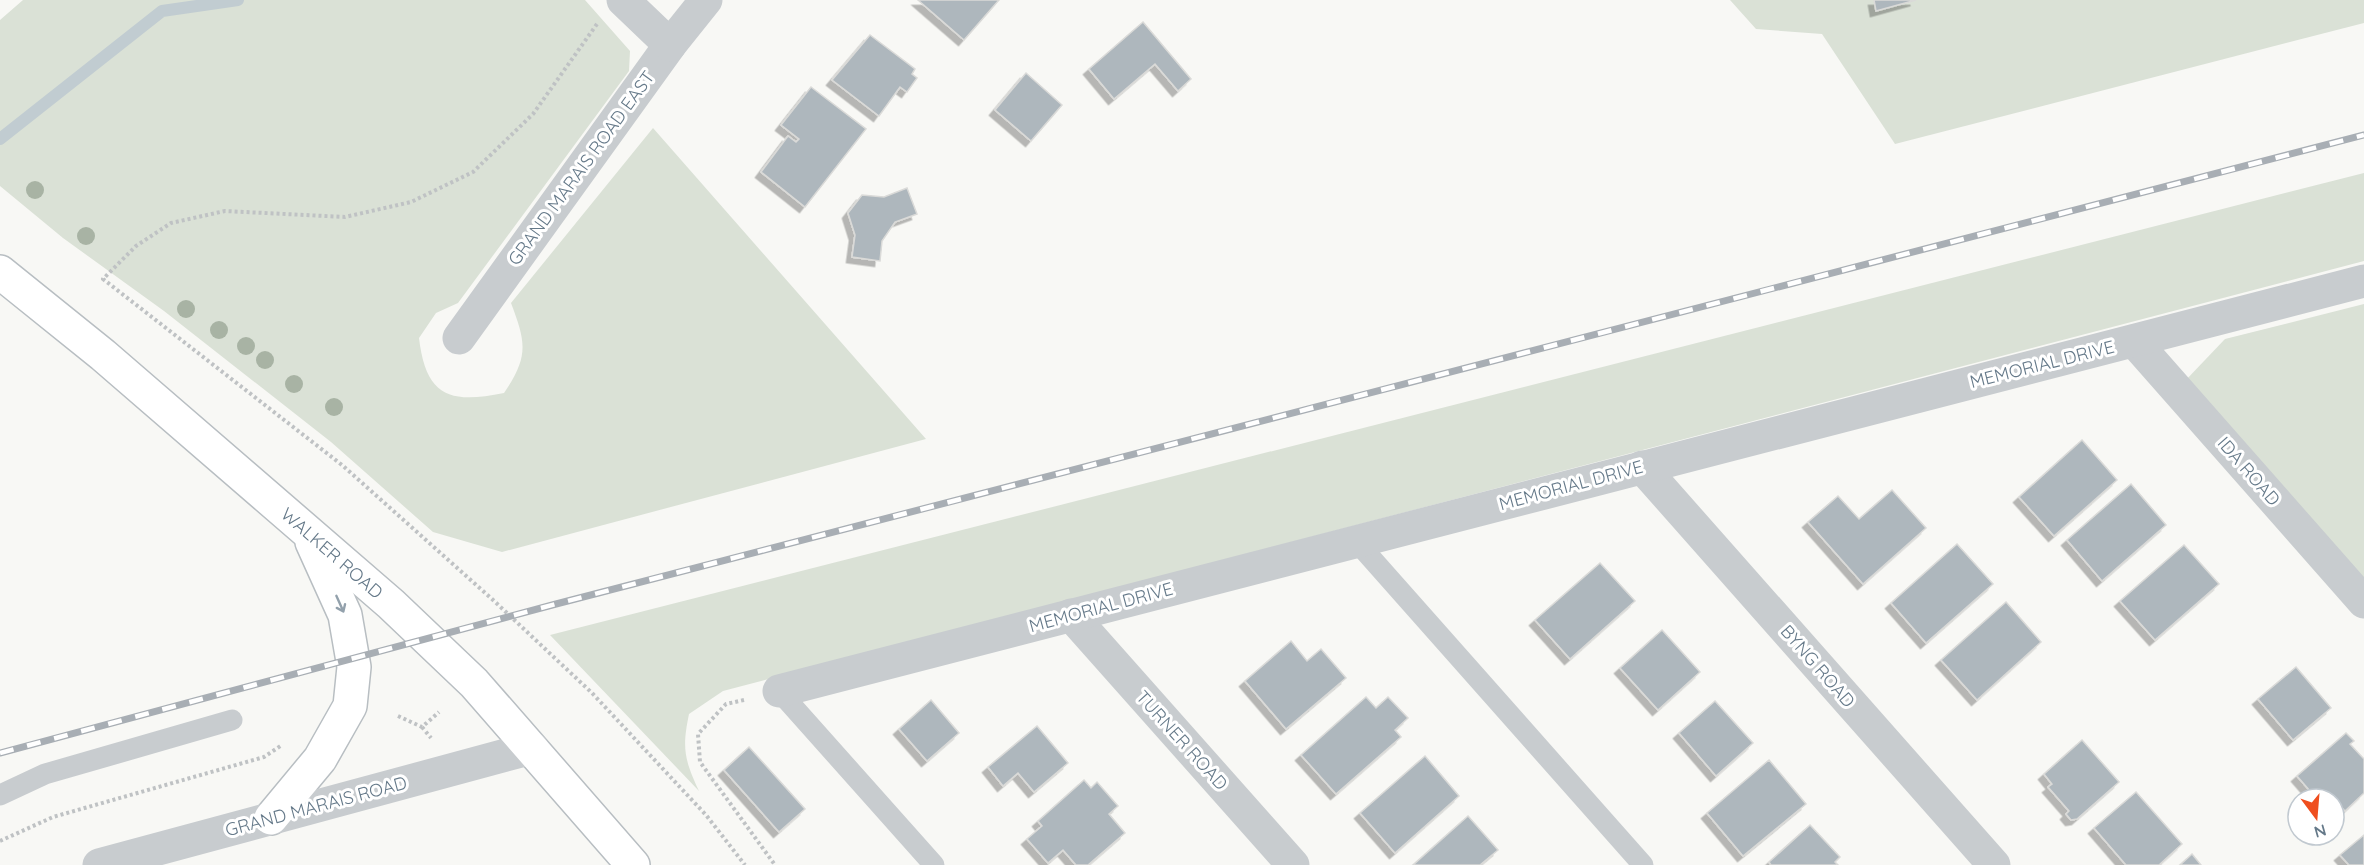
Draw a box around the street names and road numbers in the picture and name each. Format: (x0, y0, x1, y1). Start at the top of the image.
street label: GRAND MARAIS ROAD EAST (503, 66, 659, 270)
street label: MEMORIAL DRIVE (1967, 335, 2117, 393)
street label: IDA ROAD (2213, 432, 2285, 510)
street label: MEMORIAL DRIVE (1496, 455, 1646, 515)
street label: WALKER ROAD (276, 502, 388, 604)
street label: MEMORIAL DRIVE (1026, 577, 1176, 637)
street label: BYNG ROAD (1776, 620, 1860, 712)
street label: TURNER ROAD (1131, 685, 1233, 795)
street label: GRAND MARAIS ROAD (223, 771, 409, 841)

